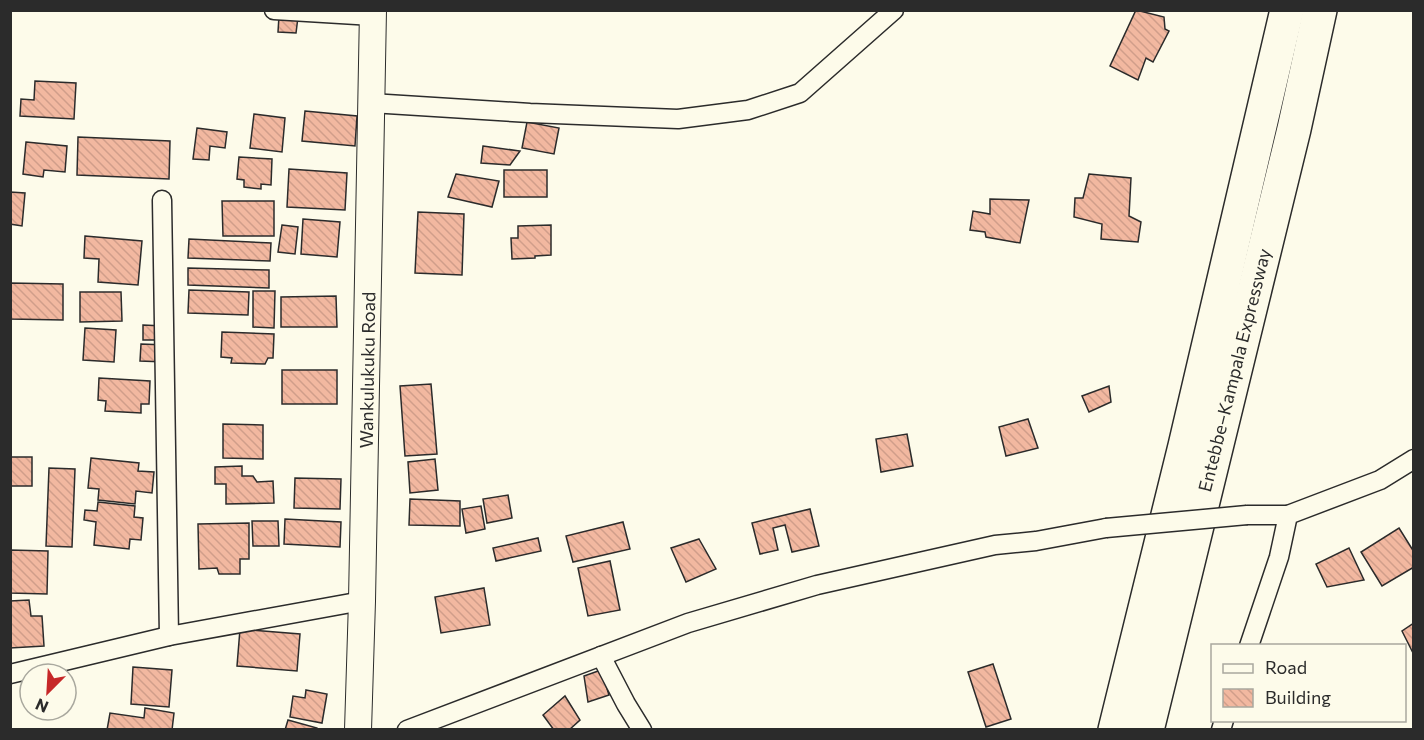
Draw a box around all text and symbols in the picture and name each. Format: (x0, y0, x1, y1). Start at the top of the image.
street label: Entebbe–Kampala Expressway (1193, 246, 1275, 494)
street label: Wankulukuku Road (355, 291, 379, 449)
legend (1211, 644, 1406, 722)
text: Road (1265, 656, 1307, 678)
north arrow (18, 662, 78, 722)
text: Building (1265, 686, 1331, 708)
text: N (32, 695, 51, 717)

